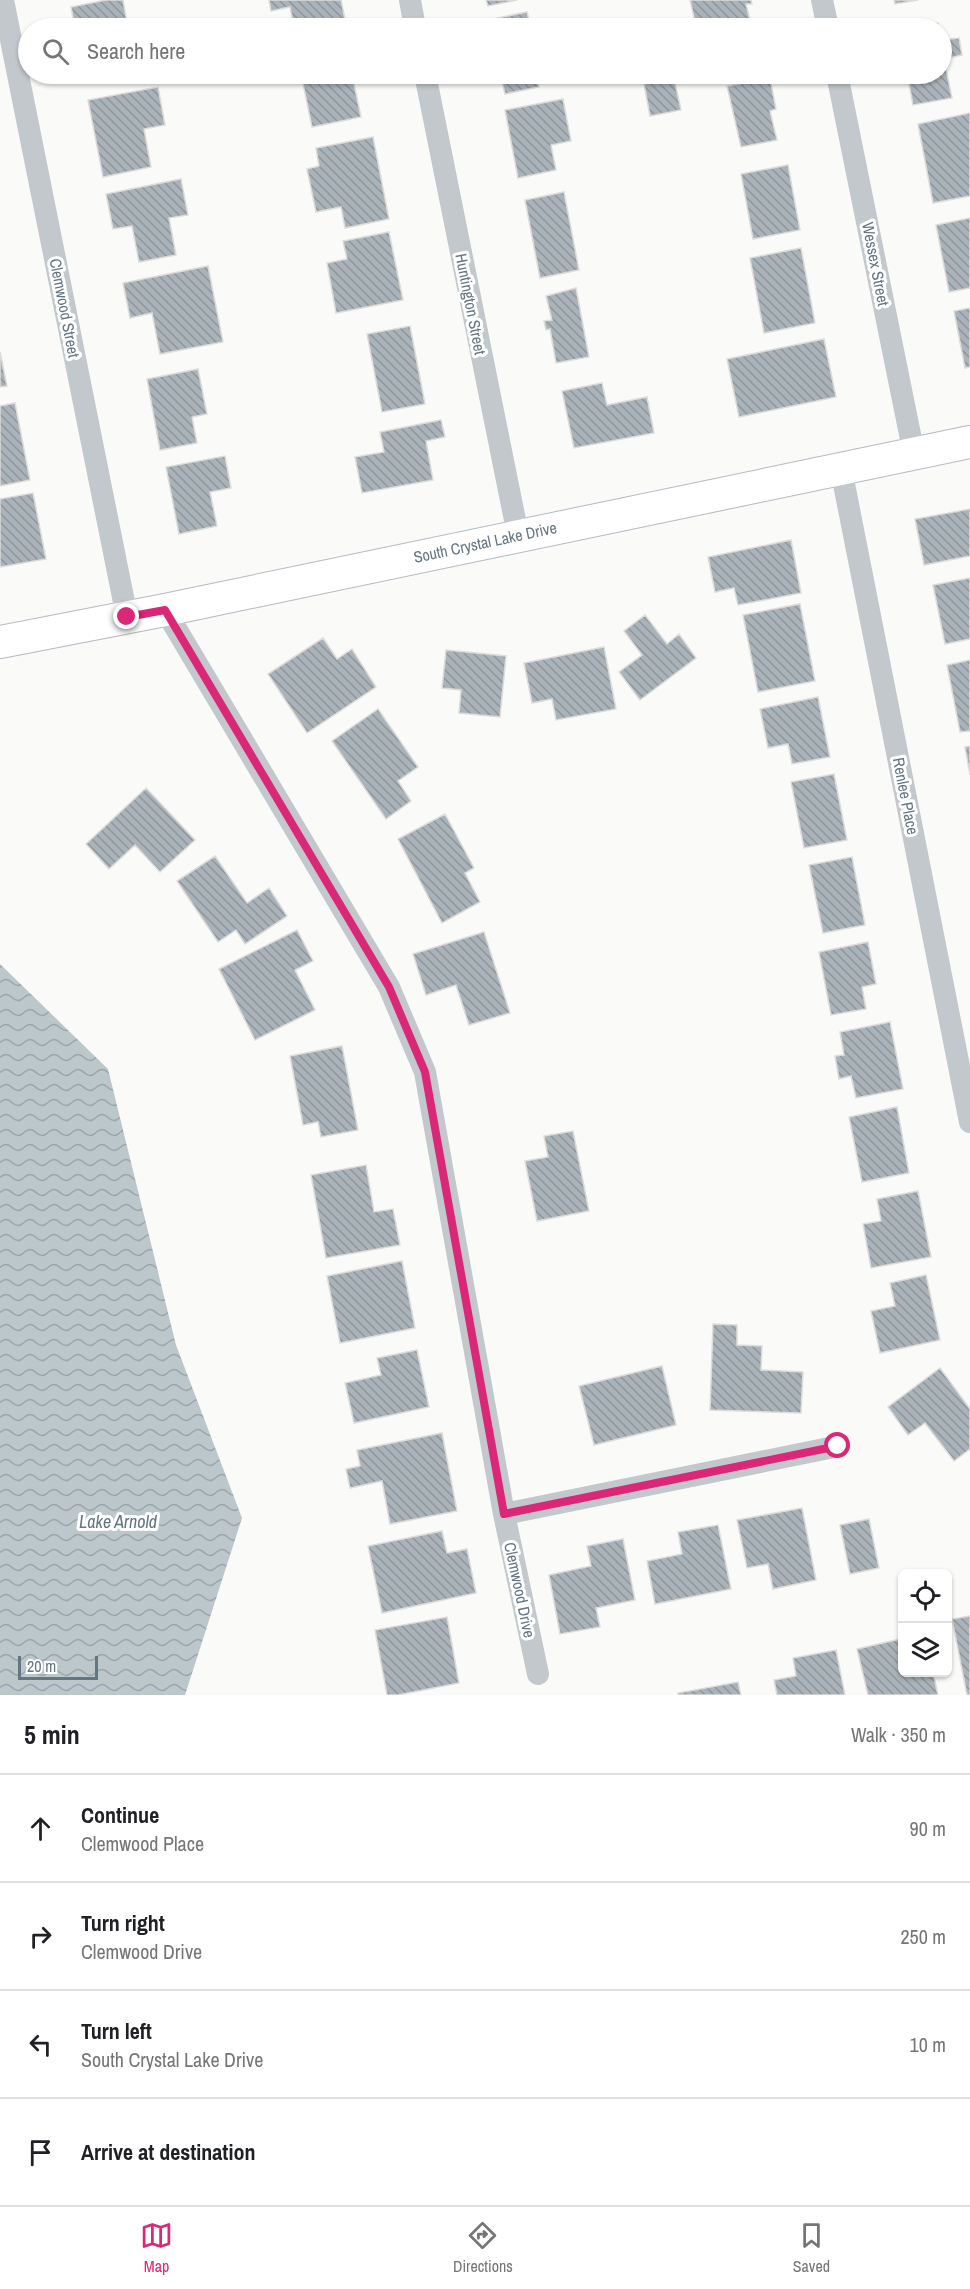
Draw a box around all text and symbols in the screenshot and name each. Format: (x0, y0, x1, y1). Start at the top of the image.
search box (18, 18, 952, 84)
icon: search (39, 35, 72, 68)
text: Search here (87, 36, 185, 66)
street label: Wessex Street (857, 220, 895, 308)
street label: Huntington Street (450, 251, 492, 357)
street label: Clemwood Street (45, 257, 85, 360)
street label: South Crystal Lake Drive (411, 516, 559, 568)
route end (113, 603, 139, 629)
street label: Renlee Place (888, 756, 924, 836)
route start (824, 1432, 850, 1458)
water label: Lake Arnold (79, 1509, 158, 1534)
street label: Clemwood Drive (499, 1540, 541, 1640)
map controls (898, 1569, 952, 1677)
button: locate (898, 1569, 952, 1623)
button: layers (898, 1623, 952, 1677)
scale bar (18, 1653, 98, 1680)
text: 20 m (27, 1655, 56, 1677)
text: 5 min (24, 1717, 80, 1752)
text: Walk · 350 m (851, 1721, 946, 1748)
text: Continue (81, 1800, 159, 1830)
icon: ahead (24, 1812, 57, 1845)
text: 90 m (910, 1815, 946, 1842)
text: Clemwood Place (81, 1830, 204, 1857)
text: Turn right (81, 1908, 165, 1938)
icon: right (24, 1920, 57, 1953)
text: 250 m (900, 1923, 946, 1950)
text: Clemwood Drive (81, 1938, 202, 1965)
text: Turn left (81, 2016, 152, 2046)
icon: left (24, 2028, 57, 2061)
text: 10 m (910, 2031, 946, 2058)
text: South Crystal Lake Drive (81, 2046, 263, 2073)
icon: arrive (24, 2136, 57, 2169)
text: Arrive at destination (81, 2137, 255, 2167)
tab: Map (140, 2219, 173, 2277)
tab: Directions (453, 2219, 513, 2277)
tab: Saved (793, 2219, 830, 2277)

